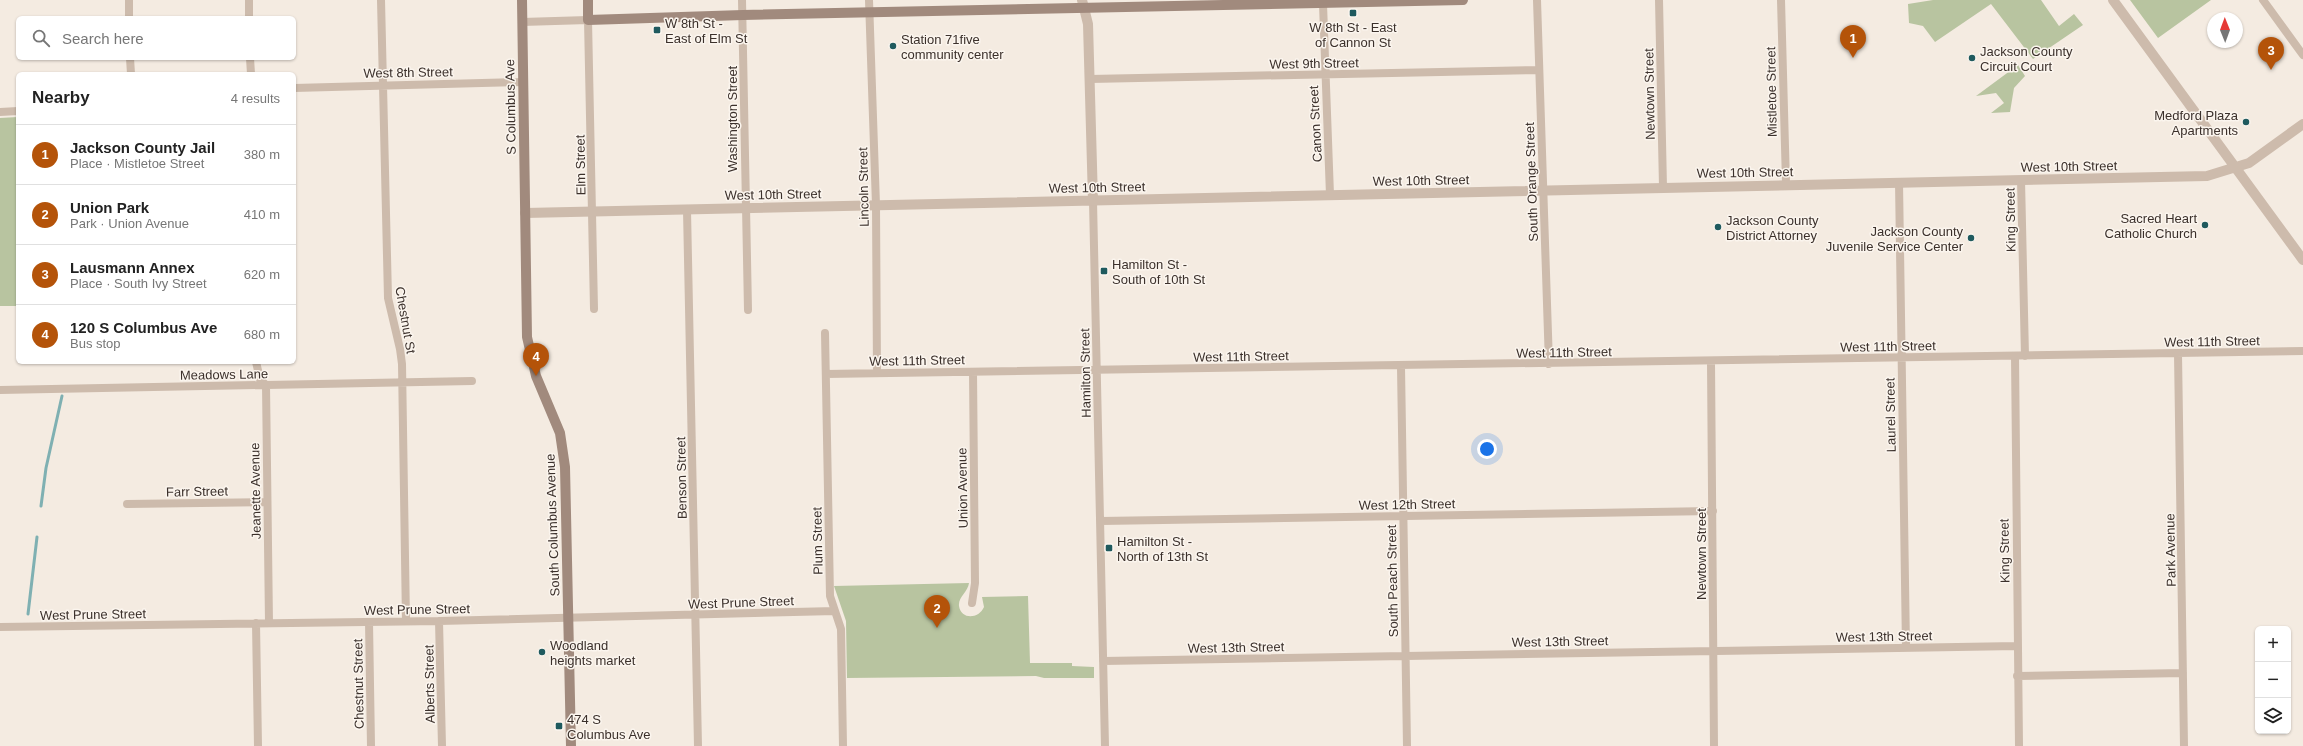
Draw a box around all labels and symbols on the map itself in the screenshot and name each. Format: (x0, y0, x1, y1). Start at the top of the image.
marker: W 8th St - East of Cannon St (1348, 8, 1358, 18)
north arrow (2207, 12, 2243, 48)
place label: W 8th St - East of Elm St (665, 16, 748, 46)
place label: W 8th St - East of Cannon St (1309, 20, 1397, 50)
marker: W 8th St - East of Elm St (652, 25, 662, 35)
pin: 1 (1840, 25, 1866, 58)
place label: Station 71five community center (901, 32, 1004, 62)
pin: 3 (2258, 37, 2284, 70)
marker: Station 71five community center (888, 41, 898, 51)
place label: Jackson County Circuit Court (1980, 44, 2073, 74)
street label: Mistletoe Street (1763, 46, 1780, 137)
street label: Newtown Street (1641, 48, 1658, 140)
marker: Jackson County Circuit Court (1967, 53, 1977, 63)
street label: West 9th Street (1269, 55, 1359, 72)
street label: S Columbus Ave (502, 59, 519, 155)
street label: West 8th Street (363, 64, 453, 81)
street label: Washington Street (725, 65, 740, 172)
street label: Canon Street (1306, 85, 1325, 163)
place label: Medford Plaza Apartments (2154, 108, 2239, 138)
marker: Medford Plaza Apartments (2241, 117, 2251, 127)
street label: South Orange Street (1522, 122, 1541, 242)
street label: Elm Street (572, 134, 589, 195)
street label: Lincoln Street (855, 147, 872, 227)
street label: West 10th Street (2021, 158, 2118, 175)
street label: West 10th Street (1697, 164, 1794, 181)
street label: West 10th Street (1373, 172, 1470, 189)
street label: West 10th Street (1049, 179, 1146, 196)
street label: West 10th Street (725, 186, 822, 203)
street label: King Street (2002, 187, 2019, 252)
place label: Sacred Heart Catholic Church (2105, 211, 2197, 241)
place label: Jackson County District Attorney (1726, 213, 1819, 243)
marker: Sacred Heart Catholic Church (2200, 220, 2210, 230)
marker: Jackson County District Attorney (1713, 222, 1723, 232)
place label: Jackson County Juvenile Service Center (1826, 224, 1964, 254)
marker: Jackson County Juvenile Service Center (1966, 233, 1976, 243)
place label: Hamilton St - South of 10th St (1112, 257, 1206, 287)
marker: Hamilton St - South of 10th St (1099, 266, 1109, 276)
street label: Chestnut St (392, 285, 419, 355)
street label: Hamilton Street (1077, 328, 1094, 418)
street label: West 11th Street (2164, 333, 2260, 350)
street label: West 11th Street (1840, 338, 1936, 355)
pin: 4 (523, 343, 549, 376)
street label: West 11th Street (1516, 344, 1612, 361)
street label: West 11th Street (1193, 348, 1289, 365)
street label: West 11th Street (869, 352, 965, 369)
street label: Meadows Lane (180, 366, 268, 383)
street label: Laurel Street (1882, 377, 1899, 452)
street label: Benson Street (673, 436, 690, 519)
your location (1477, 439, 1497, 459)
street label: Jeanette Avenue (247, 443, 264, 539)
street label: Union Avenue (954, 448, 971, 528)
street label: South Columbus Avenue (543, 453, 562, 597)
street label: Farr Street (166, 483, 229, 500)
street label: West 12th Street (1359, 496, 1456, 513)
street label: Plum Street (809, 507, 826, 575)
street label: Newtown Street (1694, 508, 1709, 600)
street label: Park Avenue (2162, 513, 2179, 587)
street label: King Street (1996, 518, 2013, 583)
street label: South Peach Street (1384, 524, 1401, 637)
place label: Hamilton St - North of 13th St (1117, 534, 1208, 564)
marker: Hamilton St - North of 13th St (1104, 543, 1114, 553)
street label: West Prune Street (688, 593, 795, 612)
pin: 2 (924, 595, 950, 628)
street label: West Prune Street (364, 601, 471, 618)
street label: West Prune Street (40, 606, 147, 623)
street label: West 13th Street (1836, 628, 1933, 645)
street label: West 13th Street (1512, 633, 1609, 650)
street label: Chestnut Street (350, 638, 367, 729)
place label: Woodland heights market (550, 638, 636, 668)
street label: West 13th Street (1188, 639, 1285, 656)
street label: Alberts Street (421, 644, 438, 723)
marker: Woodland heights market (537, 647, 547, 657)
place label: 474 S Columbus Ave (567, 712, 651, 742)
marker: 474 S Columbus Ave (554, 721, 564, 731)

